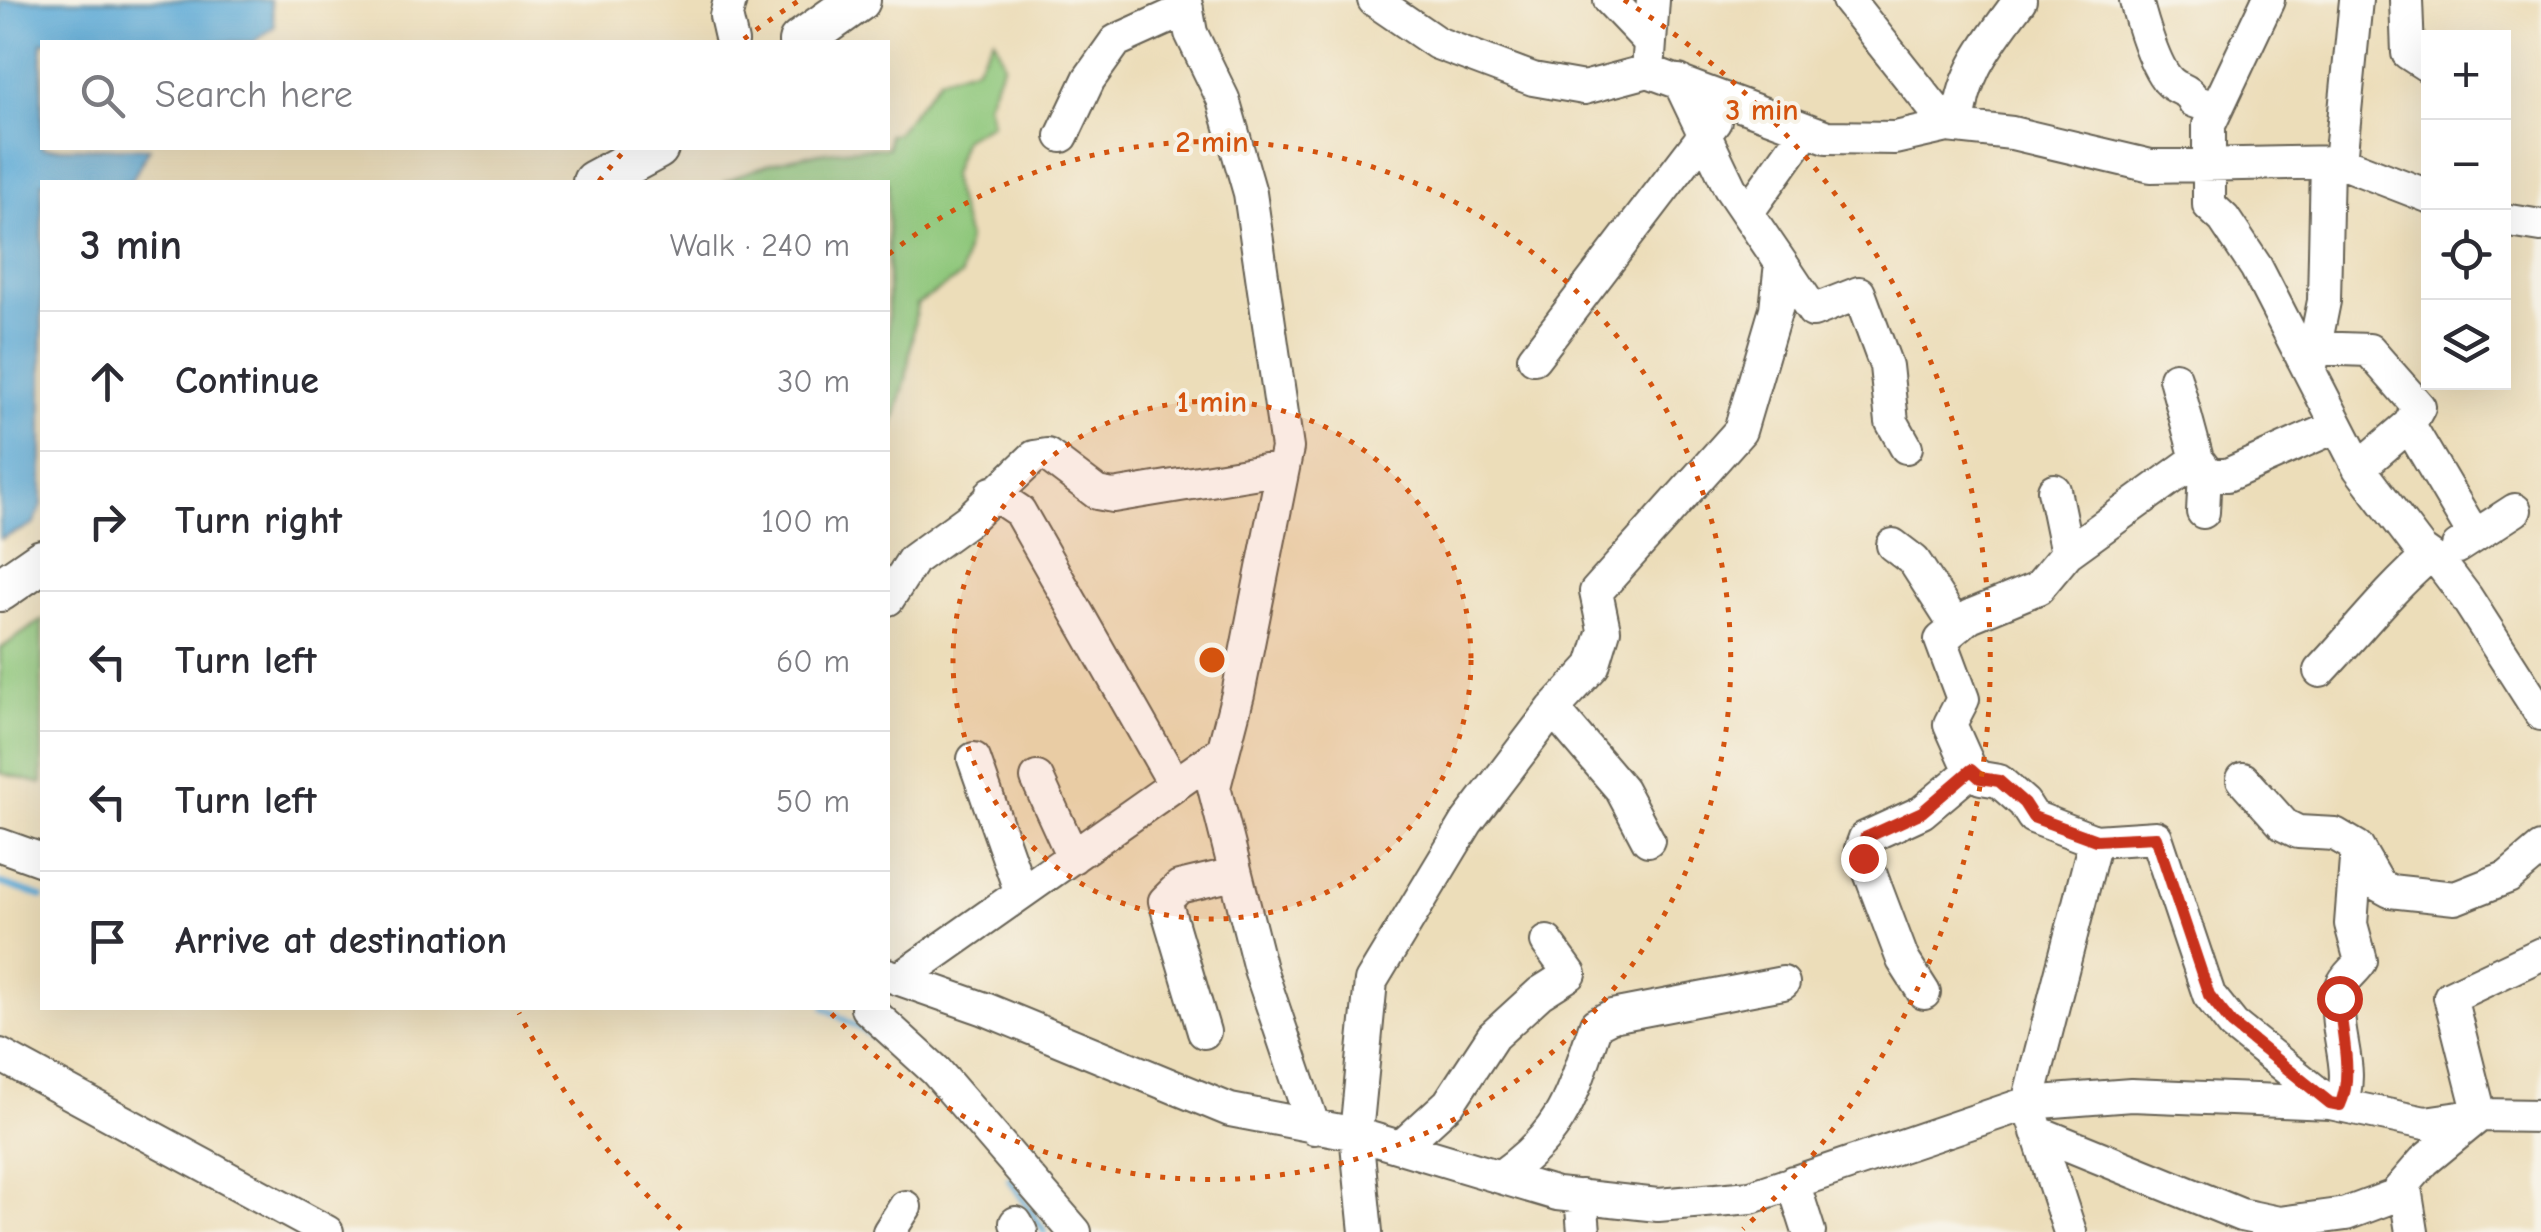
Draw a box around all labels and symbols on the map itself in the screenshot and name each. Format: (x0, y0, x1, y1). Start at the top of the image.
text: 3 min (1726, 93, 1798, 128)
text: 2 min (1175, 125, 1249, 160)
text: 1 min (1177, 385, 1247, 420)
centre of rings (1194, 642, 1230, 678)
route end (1841, 836, 1887, 882)
route start (2317, 976, 2363, 1022)

